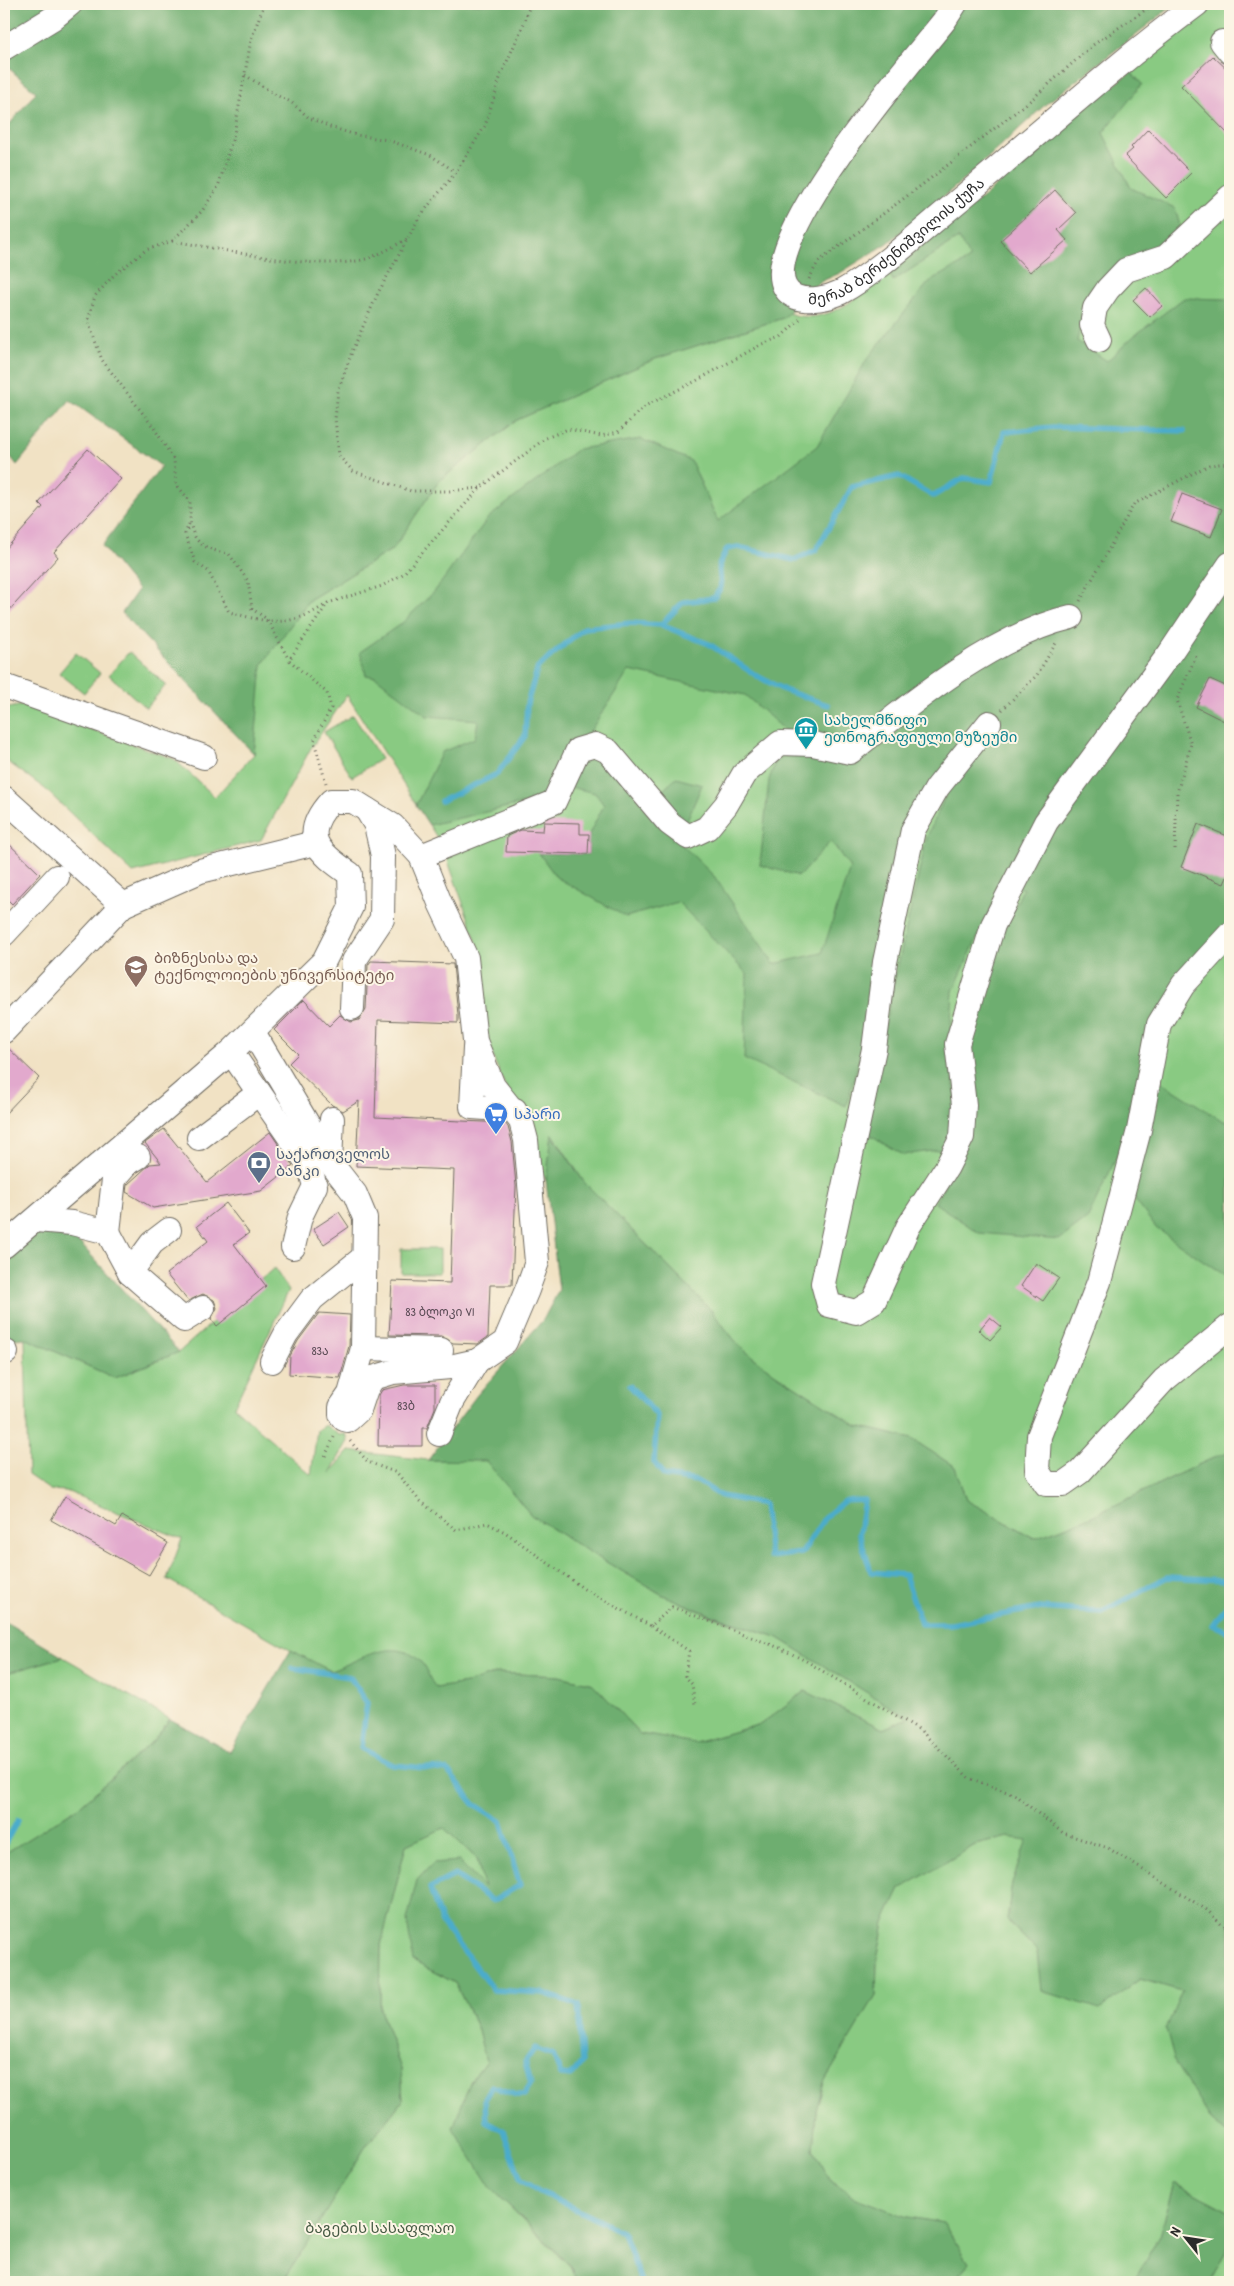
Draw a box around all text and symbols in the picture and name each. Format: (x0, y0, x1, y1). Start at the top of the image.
street label: მერაბ ბერძენიშვილის ქუჩა (808, 172, 989, 309)
place label: სახელმწიფო ეთნოგრაფიული მუზეუმი (824, 709, 1017, 747)
museum icon: სახელმწიფო ეთნოგრაფიული მუზეუმი (793, 716, 819, 750)
place label: ბიზნესისა და ტექნოლოიების უნივერსიტეტი (154, 947, 394, 985)
school or university icon: ბიზნესისა და ტექნოლოიების უნივერსიტეტი (123, 954, 149, 988)
supermarket icon: სპარი (483, 1101, 509, 1135)
place label: სპარი (514, 1103, 561, 1124)
place label: საქართველოს ბანკი (276, 1143, 390, 1181)
bank icon: საქართველოს ბანკი (246, 1150, 272, 1184)
house number: 83 ბლოკი VI (405, 1303, 475, 1320)
house number: 83ა (311, 1342, 329, 1359)
house number: 83ბ (397, 1397, 415, 1414)
north arrow (1162, 2214, 1212, 2264)
park label: ბაგების სასაფლაო (305, 2217, 455, 2238)
text: N (1164, 2223, 1185, 2239)

